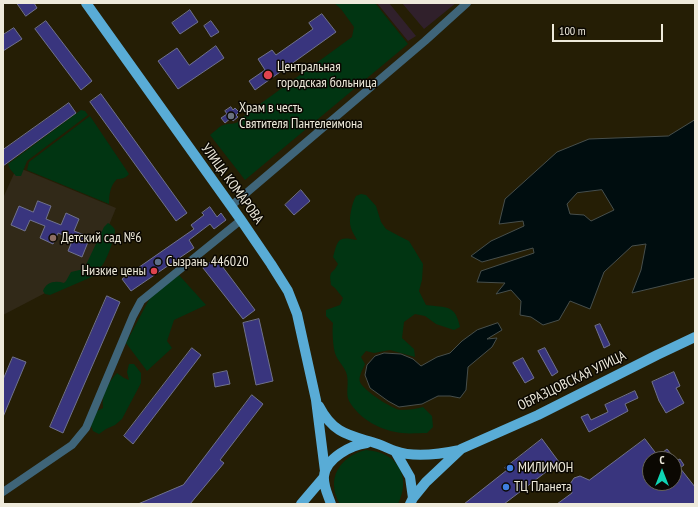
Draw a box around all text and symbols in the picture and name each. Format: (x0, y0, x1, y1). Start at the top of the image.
scale bar (554, 16, 665, 42)
text: 100 m (559, 23, 586, 38)
place label: Центральная городская больница (277, 59, 377, 92)
marker: Центральная городская больница (262, 69, 274, 81)
place label: Храм в честь Святителя Пантелеимона (239, 100, 363, 132)
marker: Храм в честь Святителя Пантелеимона (226, 111, 236, 121)
street label: УЛИЦА КОМАРОВА (197, 141, 267, 227)
place label: Детский сад №6 (61, 230, 142, 246)
marker: Детский сад №6 (48, 233, 58, 243)
place label: Сызрань 446020 (166, 254, 249, 270)
marker: Сызрань 446020 (153, 257, 163, 267)
place label: Низкие цены (82, 263, 146, 279)
marker: Низкие цены (149, 266, 159, 276)
street label: ОБРАЗЦОВСКАЯ УЛИЦА (515, 347, 629, 415)
north arrow (642, 451, 682, 491)
text: С (659, 453, 665, 467)
place label: МИЛИМОН (518, 460, 573, 476)
marker: МИЛИМОН (505, 463, 515, 473)
place label: ТЦ Планета (514, 479, 572, 495)
marker: ТЦ Планета (501, 482, 511, 492)

